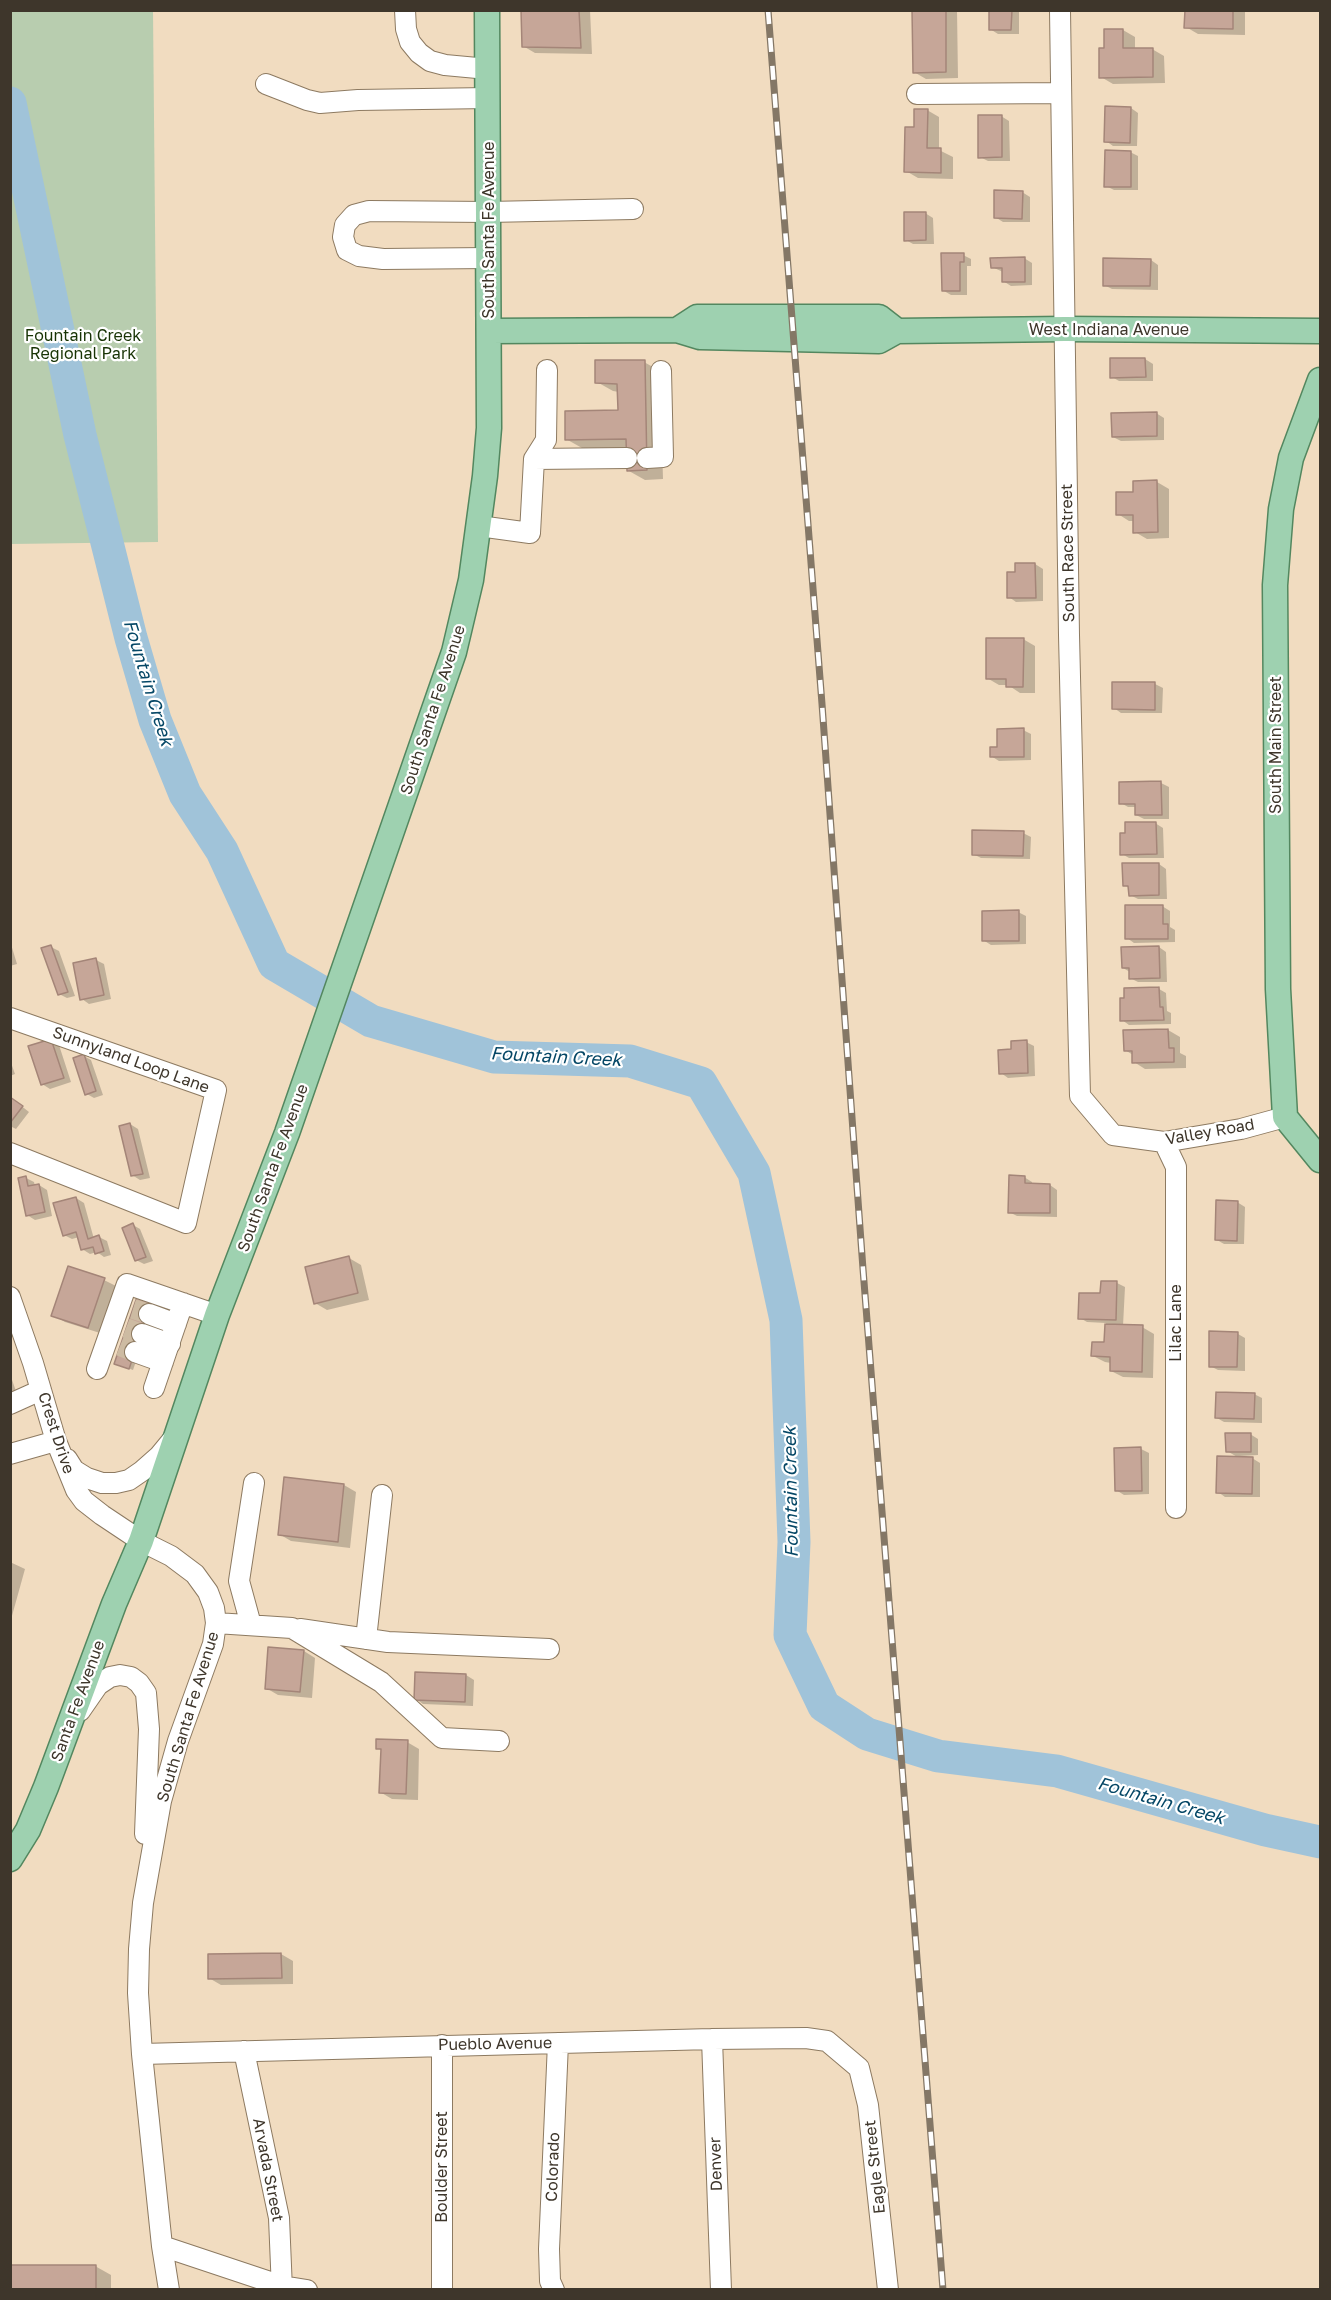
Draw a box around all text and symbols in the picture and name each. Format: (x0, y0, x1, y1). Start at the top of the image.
street label: South Santa Fe Avenue (479, 141, 499, 319)
street label: West Indiana Avenue (1029, 320, 1189, 340)
park label: Fountain Creek Regional Park (25, 326, 141, 364)
street label: South Race Street (1057, 483, 1079, 623)
water label: Fountain Creek (119, 617, 177, 749)
street label: South Santa Fe Avenue (396, 623, 470, 797)
street label: South Main Street (1266, 676, 1286, 814)
street label: Sunnyland Loop Lane (50, 1023, 212, 1097)
water label: Fountain Creek (490, 1043, 622, 1071)
street label: South Santa Fe Avenue (234, 1081, 312, 1255)
street label: Valley Road (1164, 1115, 1256, 1149)
street label: Lilac Lane (1166, 1284, 1186, 1362)
street label: Crest Drive (34, 1390, 78, 1476)
water label: Fountain Creek (779, 1426, 803, 1558)
street label: South Santa Fe Avenue (153, 1629, 223, 1805)
street label: Santa Fe Avenue (47, 1638, 109, 1764)
water label: Fountain Creek (1095, 1773, 1227, 1829)
street label: Pueblo Avenue (438, 2033, 552, 2055)
street label: Boulder Street (432, 2111, 452, 2223)
street label: Arvada Street (249, 2117, 287, 2223)
street label: Eagle Street (861, 2119, 889, 2215)
street label: Colorado (542, 2132, 564, 2202)
street label: Denver (705, 2137, 727, 2191)

